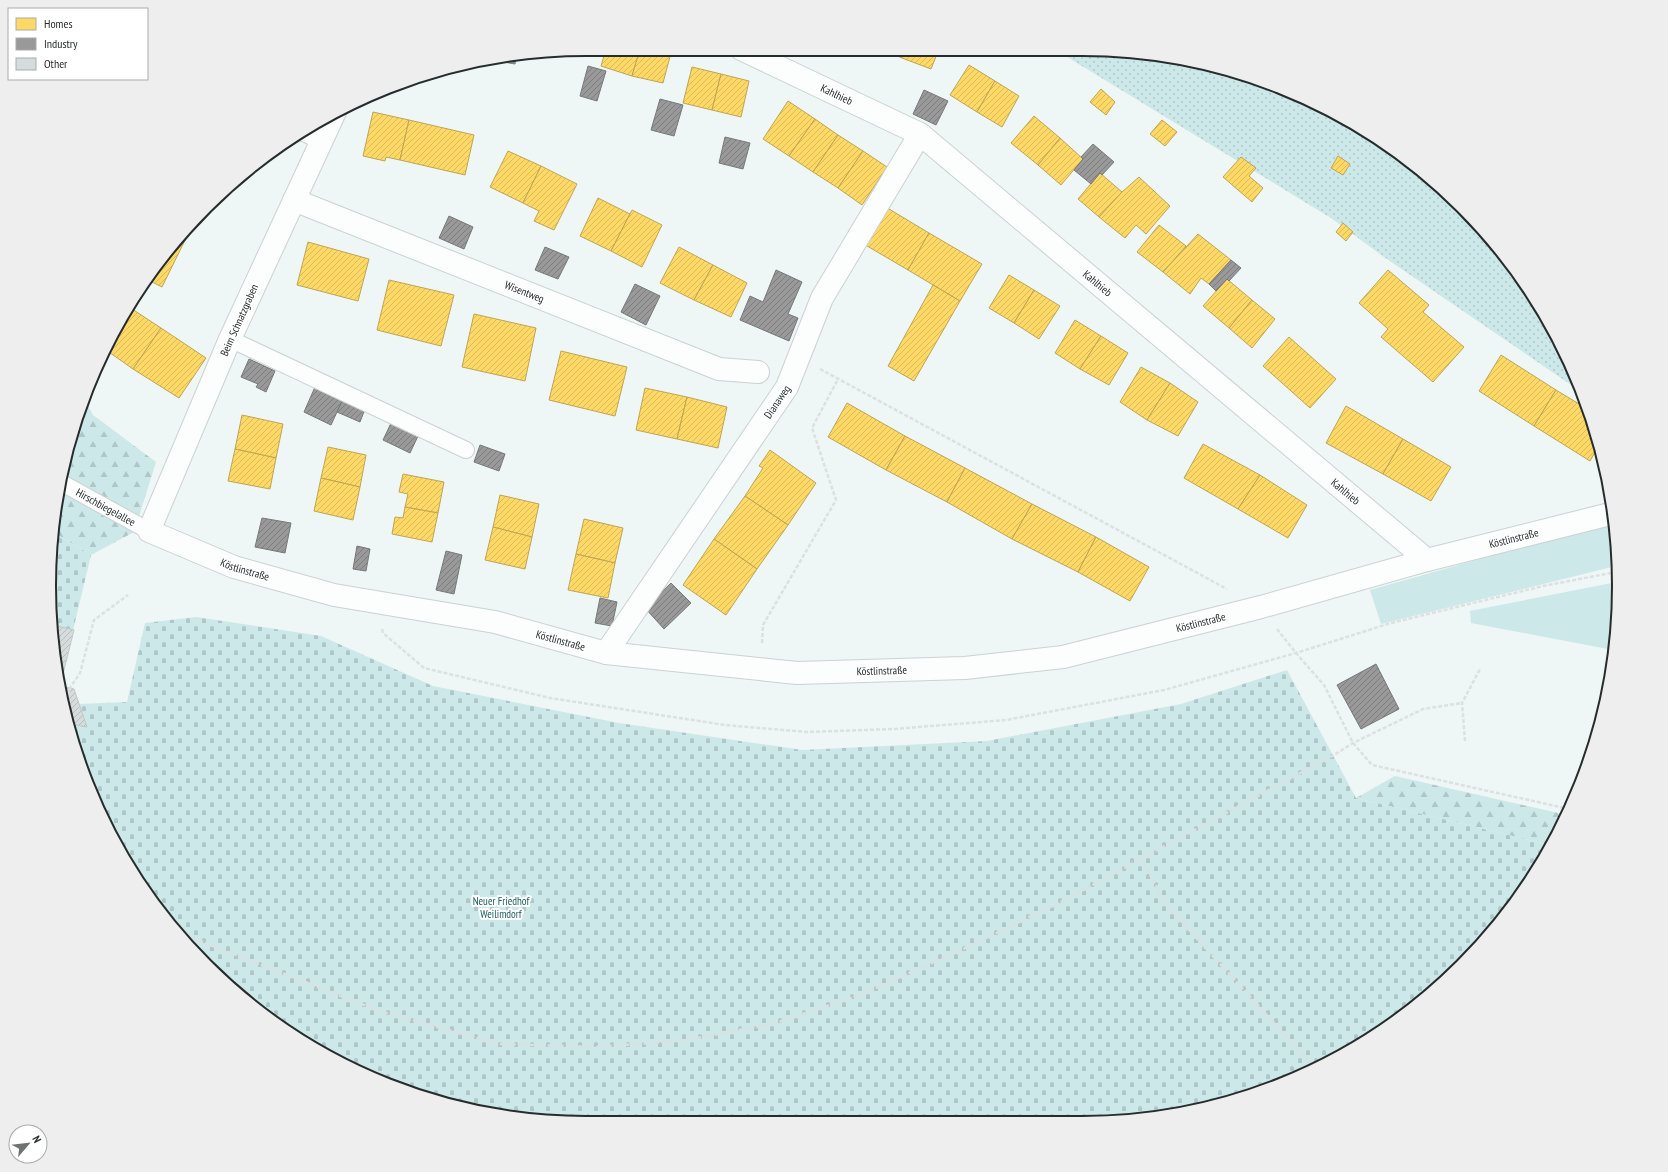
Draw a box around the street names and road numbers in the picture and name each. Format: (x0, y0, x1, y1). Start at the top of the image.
street label: Kahlhieb (819, 81, 855, 108)
street label: Kahlhieb (1080, 267, 1115, 299)
street label: Wisentweg (503, 277, 547, 306)
street label: Beim Schnatzgraben (217, 282, 261, 358)
street label: Dianaweg (761, 382, 793, 421)
street label: Kahlhieb (1328, 475, 1363, 508)
street label: Hirschbiegelallee (74, 485, 138, 529)
street label: Köstlinstraße (1488, 525, 1540, 551)
street label: Köstlinstraße (218, 555, 271, 584)
street label: Köstlinstraße (1175, 609, 1227, 635)
street label: Köstlinstraße (534, 627, 587, 654)
street label: Köstlinstraße (856, 663, 908, 678)

